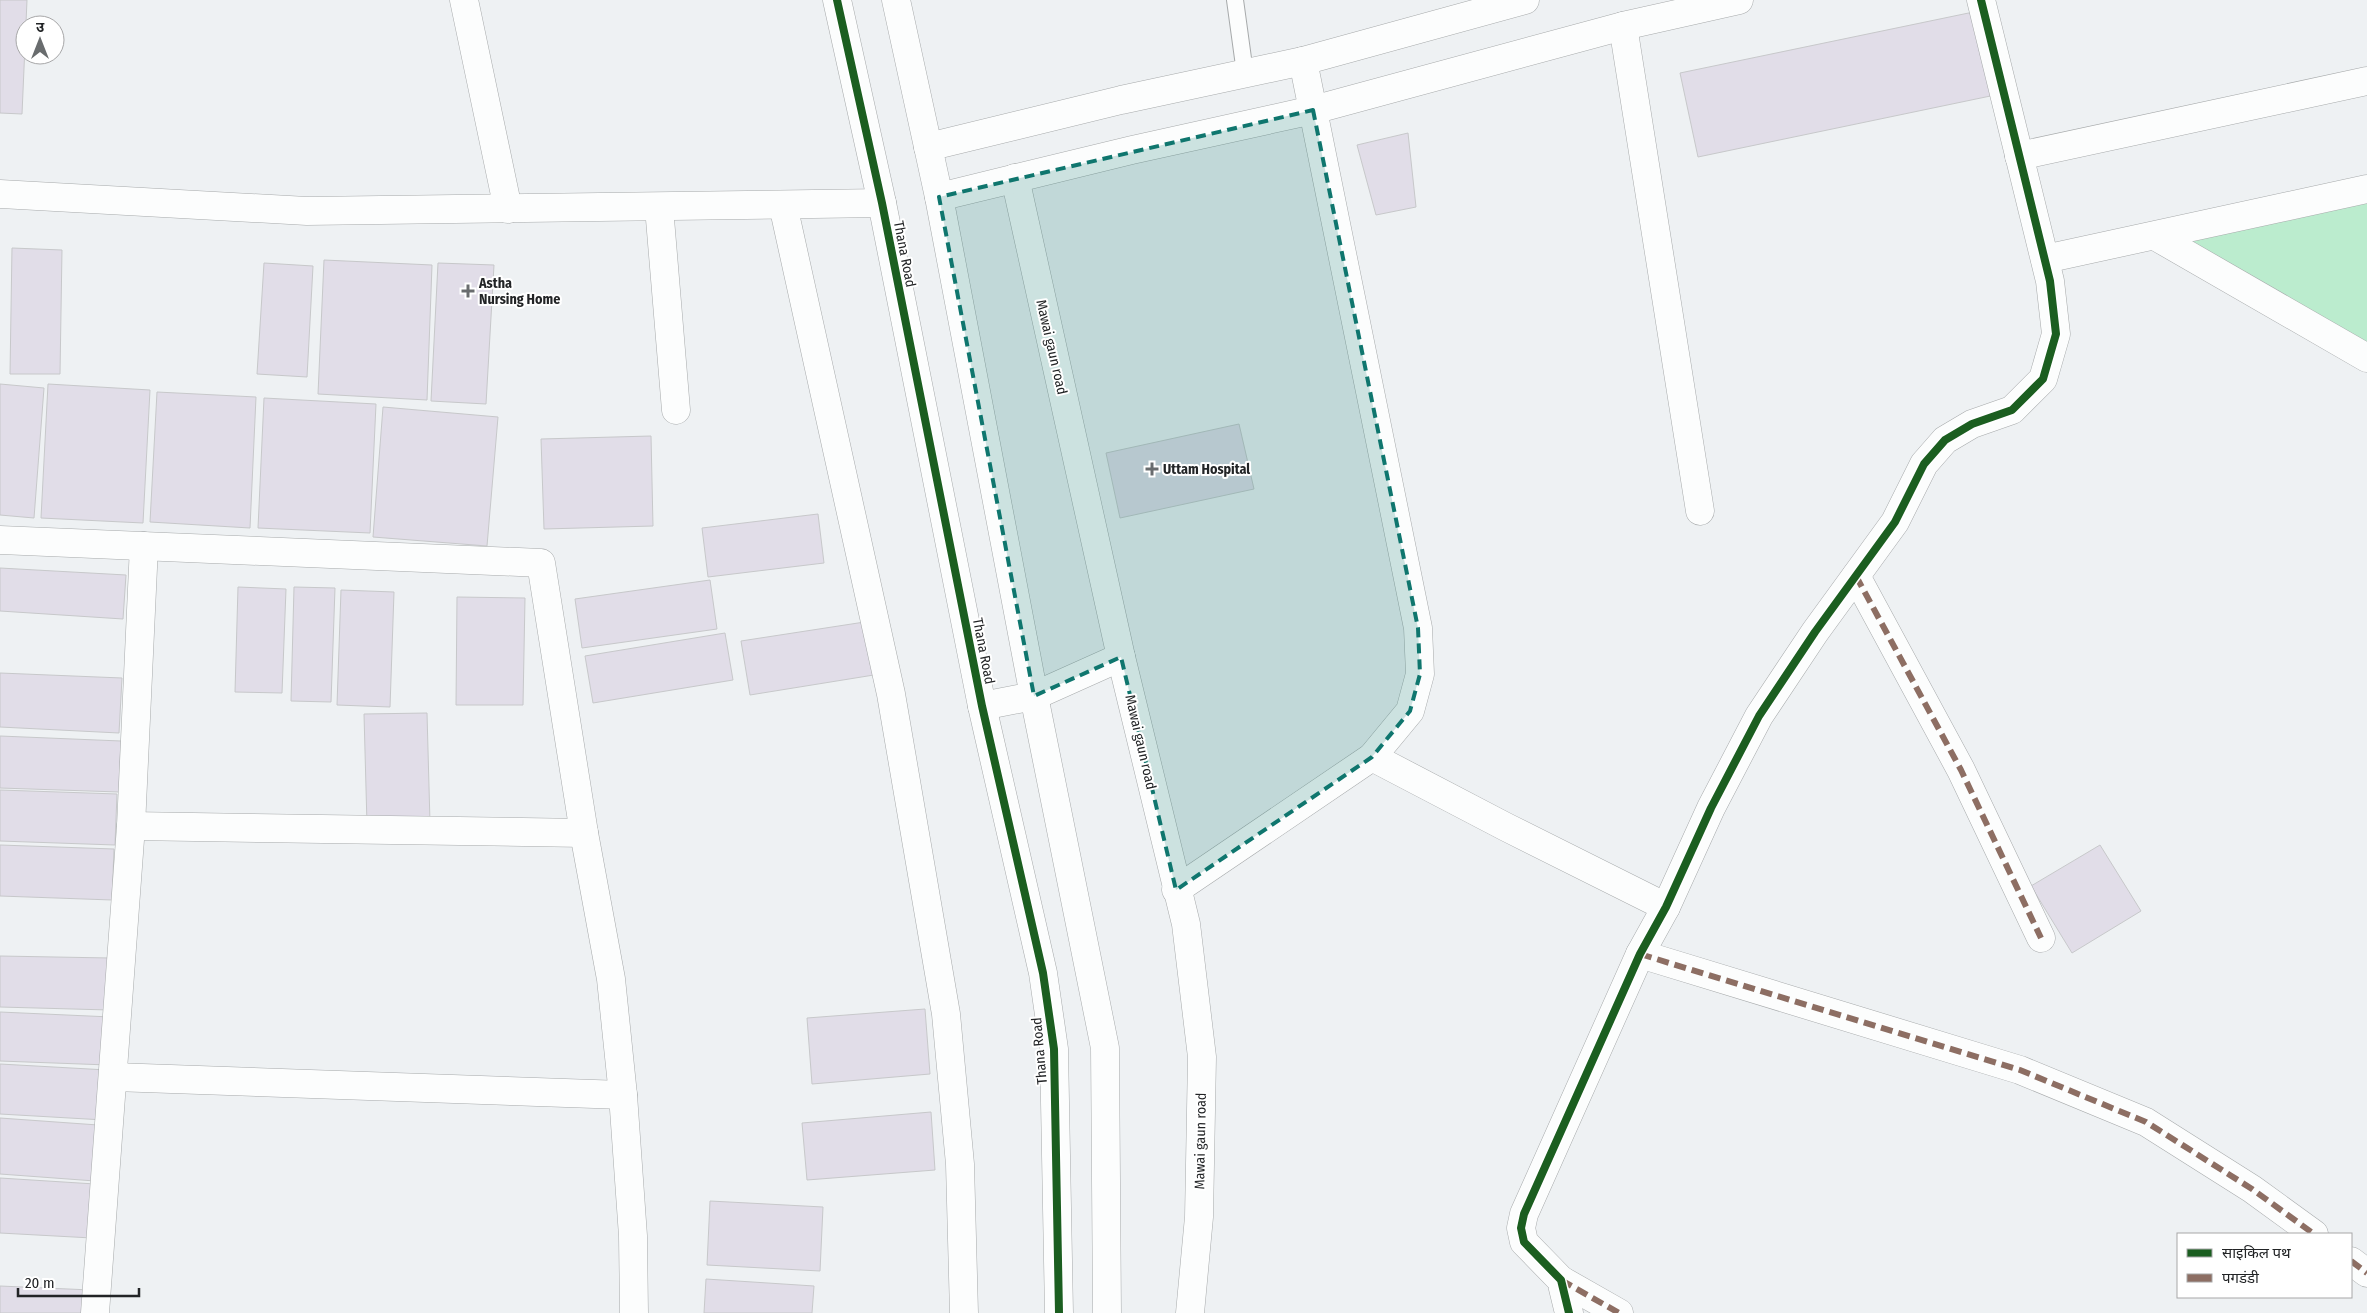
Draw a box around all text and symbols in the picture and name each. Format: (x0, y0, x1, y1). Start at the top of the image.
north arrow (15, 15, 65, 65)
text: उ (36, 19, 45, 36)
street label: Thana Road (890, 219, 919, 289)
place label: Astha Nursing Home (478, 275, 560, 308)
marker: Astha Nursing Home (461, 284, 475, 298)
street label: Mawai gaun road (1032, 298, 1071, 396)
place label: Uttam Hospital (1163, 461, 1250, 478)
marker: Uttam Hospital (1145, 462, 1159, 476)
street label: Thana Road (969, 616, 998, 686)
street label: Mawai gaun road (1121, 693, 1160, 791)
street label: Thana Road (1028, 1017, 1051, 1085)
street label: Mawai gaun road (1191, 1093, 1210, 1189)
legend (2177, 1233, 2352, 1298)
text: साइकिल पथ (2222, 1244, 2291, 1262)
scale bar (18, 1266, 139, 1298)
text: पगडंडी (2222, 1269, 2260, 1287)
text: 20 m (25, 1274, 55, 1292)

